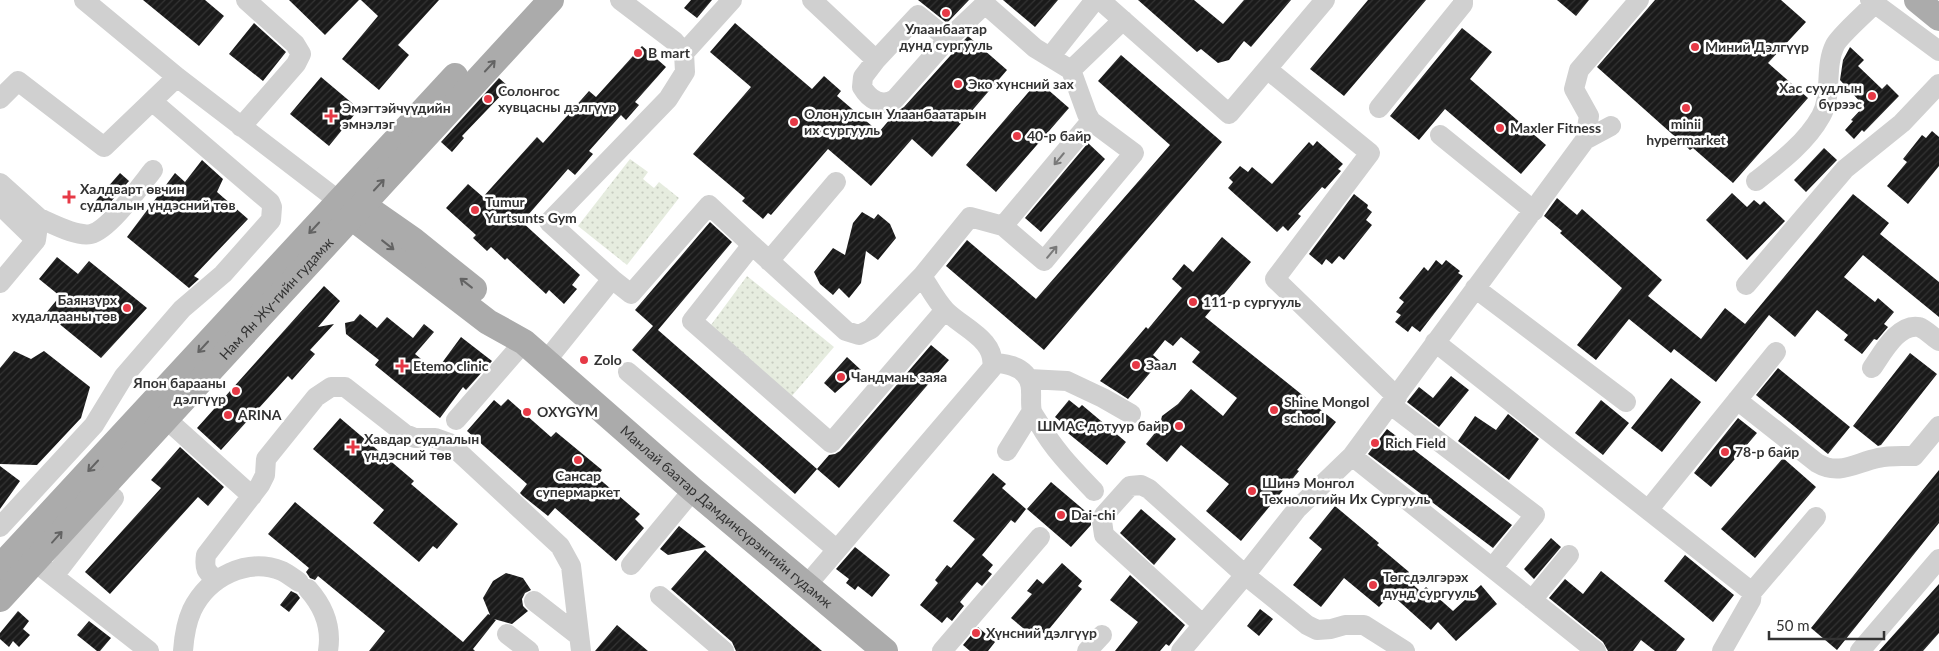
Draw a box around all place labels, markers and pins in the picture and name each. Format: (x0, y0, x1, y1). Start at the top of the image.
marker: Улаанбаатар дунд сургууль (940, 7, 952, 19)
place label: Улаанбаатар дунд сургууль (899, 20, 993, 53)
place label: Миний Дэлгүүр (1705, 38, 1809, 55)
marker: Миний Дэлгүүр (1689, 41, 1701, 53)
place label: B mart (648, 44, 691, 61)
marker: B mart (632, 47, 644, 59)
place label: Эко хүнсний зах (968, 75, 1075, 92)
marker: Эко хүнсний зах (952, 78, 964, 90)
place label: Хас суудлын бүрээс (1779, 79, 1862, 112)
place label: Солонгос хувцасны дэлгүүр (498, 82, 616, 115)
marker: Хас суудлын бүрээс (1866, 90, 1878, 102)
marker: Солонгос хувцасны дэлгүүр (482, 93, 494, 105)
place label: Эмэгтэйчүүдийн эмнэлэг (342, 99, 451, 132)
marker: minii hypermarket (1680, 102, 1692, 114)
place label: Олон улсын Улаанбаатарын их сургууль (804, 105, 987, 138)
marker: Эмэгтэйчүүдийн эмнэлэг (324, 109, 338, 123)
place label: minii hypermarket (1646, 115, 1727, 148)
marker: Олон улсын Улаанбаатарын их сургууль (788, 116, 800, 128)
place label: Maxler Fitness (1510, 119, 1601, 136)
marker: Maxler Fitness (1494, 122, 1506, 134)
place label: 40-р байр (1027, 127, 1091, 144)
marker: 40-р байр (1011, 130, 1023, 142)
place label: Халдварт өвчин судлалын үндэсний төв (80, 180, 235, 213)
marker: Халдварт өвчин судлалын үндэсний төв (62, 190, 76, 204)
place label: Tumur Yurtsunts Gym (484, 193, 577, 226)
marker: Tumur Yurtsunts Gym (469, 204, 481, 216)
place label: Баянзүрх худалдааны төв (12, 291, 118, 324)
place label: 111-р сургууль (1203, 293, 1301, 310)
marker: 111-р сургууль (1187, 296, 1199, 308)
marker: Баянзүрх худалдааны төв (121, 302, 133, 314)
place label: Zolo (594, 351, 622, 368)
marker: Zolo (578, 354, 590, 366)
place label: Заал (1146, 356, 1177, 373)
place label: Etemo clinic (413, 357, 489, 374)
marker: Etemo clinic (395, 359, 409, 373)
marker: Заал (1130, 359, 1142, 371)
place label: Чандмань заяа (851, 368, 947, 385)
marker: Чандмань заяа (835, 371, 847, 383)
place label: Япон барааны дэлгүүр (132, 374, 226, 407)
marker: Япон барааны дэлгүүр (230, 385, 242, 397)
place label: Shine Mongol school (1284, 393, 1370, 426)
place label: OXYGYM (537, 403, 598, 420)
marker: Shine Mongol school (1268, 404, 1280, 416)
place label: ARINA (237, 406, 282, 423)
marker: OXYGYM (521, 406, 533, 418)
marker: ARINA (222, 409, 234, 421)
place label: ШМАС дотуур байр (1037, 417, 1169, 434)
marker: ШМАС дотуур байр (1173, 420, 1185, 432)
place label: Хавдар судлалын үндэсний төв (364, 430, 479, 463)
place label: Rich Field (1385, 434, 1446, 451)
marker: Rich Field (1369, 437, 1381, 449)
marker: Хавдар судлалын үндэсний төв (346, 440, 360, 454)
place label: 78-р байр (1735, 443, 1799, 460)
marker: 78-р байр (1719, 446, 1731, 458)
marker: Сансар супермаркет (572, 454, 584, 466)
place label: Сансар супермаркет (536, 467, 621, 500)
place label: Шинэ Монгол Технологийн Их Сургууль (1262, 474, 1430, 507)
marker: Шинэ Монгол Технологийн Их Сургууль (1246, 485, 1258, 497)
place label: Dai-chi (1071, 506, 1116, 523)
marker: Dai-chi (1055, 509, 1067, 521)
place label: Төгсдэлгэрэх дунд сургууль (1383, 568, 1477, 601)
marker: Төгсдэлгэрэх дунд сургууль (1367, 579, 1379, 591)
place label: Хүнсний дэлгүүр (986, 624, 1097, 641)
marker: Хүнсний дэлгүүр (970, 627, 982, 639)

